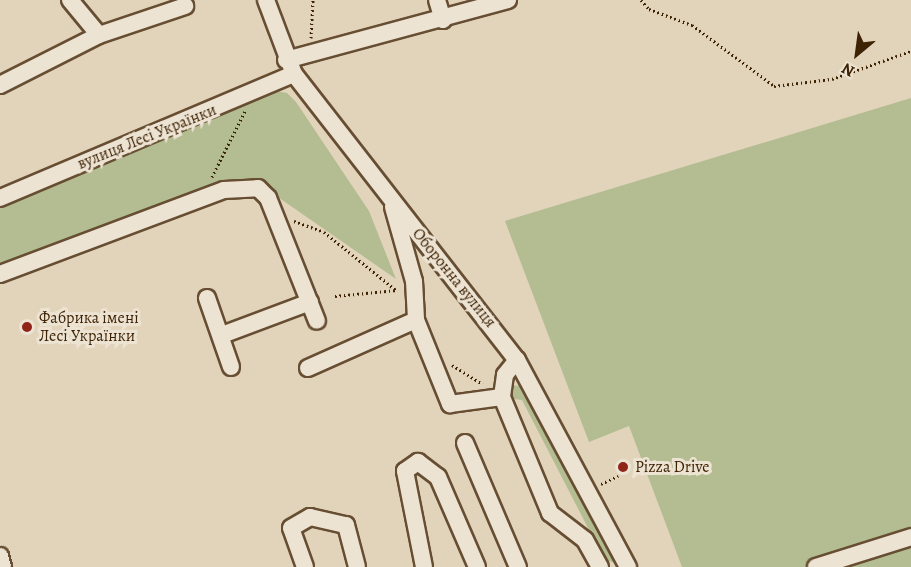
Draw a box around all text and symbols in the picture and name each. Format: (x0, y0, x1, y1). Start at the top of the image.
north arrow (827, 24, 887, 84)
text: N (838, 57, 859, 82)
street label: вулиця Лесі Українки (75, 100, 219, 174)
street label: Оборонна вулиця (408, 225, 500, 331)
place label: Фабрика імені Лесі Українки (39, 308, 139, 346)
marker: Фабрика імені Лесі Українки (20, 320, 34, 334)
place label: Pizza Drive (635, 457, 709, 477)
marker: Pizza Drive (616, 460, 630, 474)

